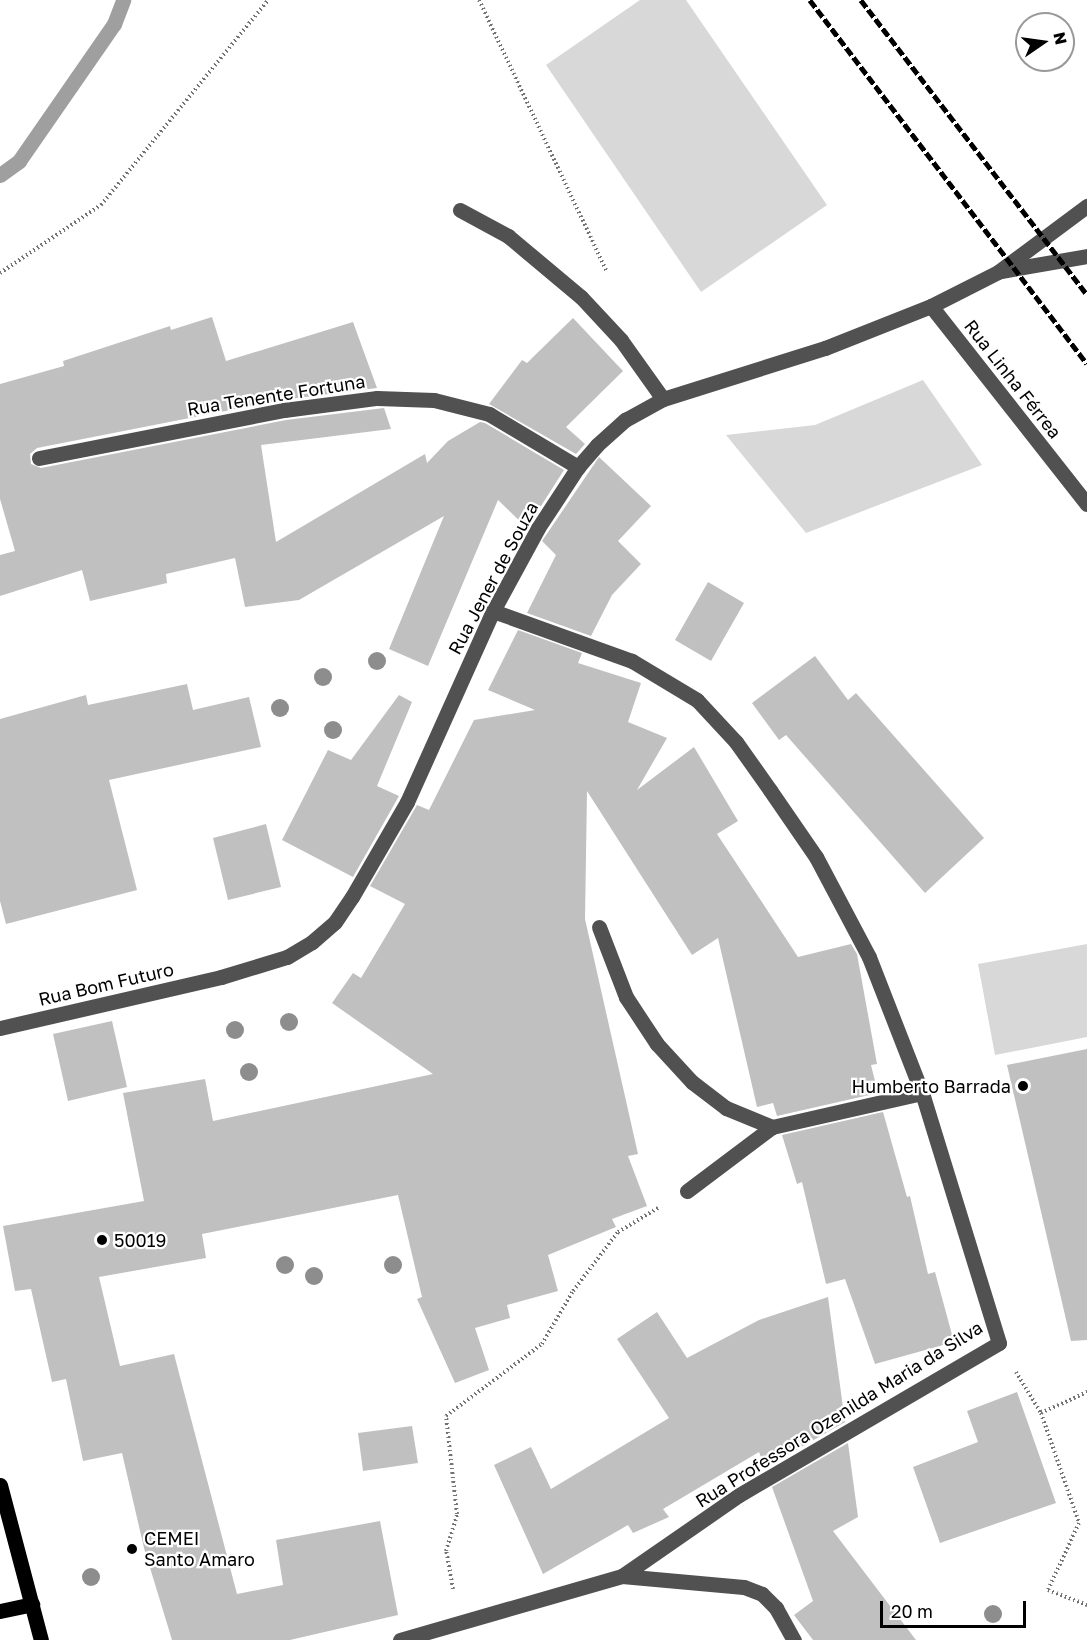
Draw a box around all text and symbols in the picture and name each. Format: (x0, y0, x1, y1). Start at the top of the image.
north arrow (1015, 12, 1075, 72)
text: N (1049, 30, 1072, 47)
street label: Rua Linha Férrea (960, 315, 1066, 443)
street label: Rua Tenente Fortuna (185, 370, 367, 420)
street label: Rua Jener de Souza (444, 498, 542, 658)
street label: Rua Bom Futuro (36, 958, 176, 1010)
place label: Humberto Barrada (852, 1075, 1011, 1097)
marker: Humberto Barrada (1016, 1079, 1030, 1093)
place label: 50019 (114, 1229, 166, 1251)
marker: 50019 (95, 1233, 109, 1247)
street label: Rua Professora Ozenilda Maria da Silva (692, 1316, 986, 1512)
place label: CEMEI Santo Amaro (144, 1528, 255, 1570)
marker: CEMEI Santo Amaro (125, 1542, 139, 1556)
scale bar (883, 1589, 1028, 1627)
text: 20 m (891, 1600, 933, 1622)

